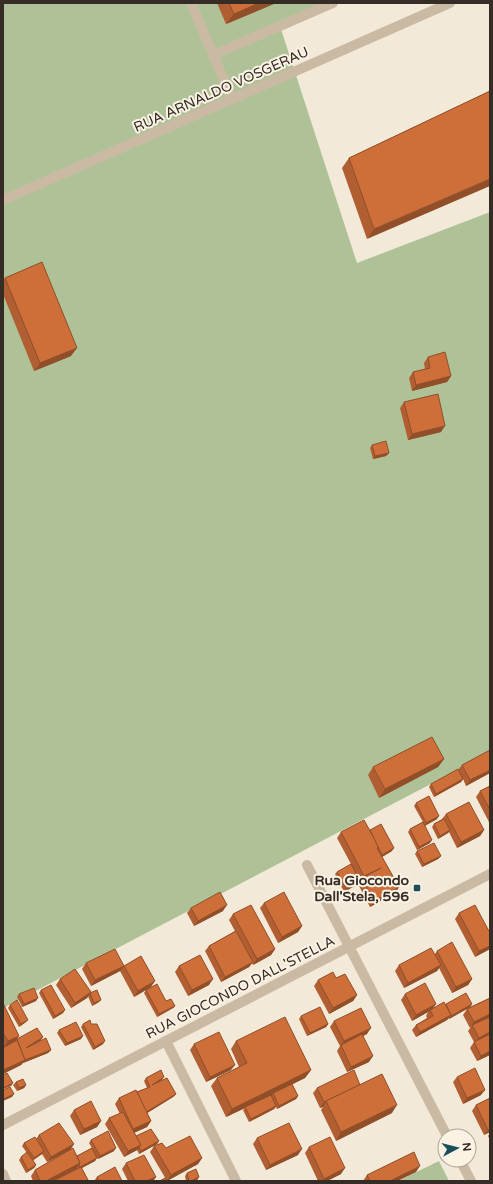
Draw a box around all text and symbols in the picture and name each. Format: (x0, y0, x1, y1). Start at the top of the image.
street label: RUA ARNALDO VOSGERAU (131, 43, 311, 136)
place label: Rua Giocondo Dall'Stela, 596 (314, 872, 409, 905)
marker: Rua Giocondo Dall'Stela, 596 (412, 883, 422, 893)
street label: RUA GIOCONDO DALL'STELLA (143, 932, 338, 1043)
north arrow (437, 1128, 477, 1168)
text: N (459, 1142, 473, 1152)

